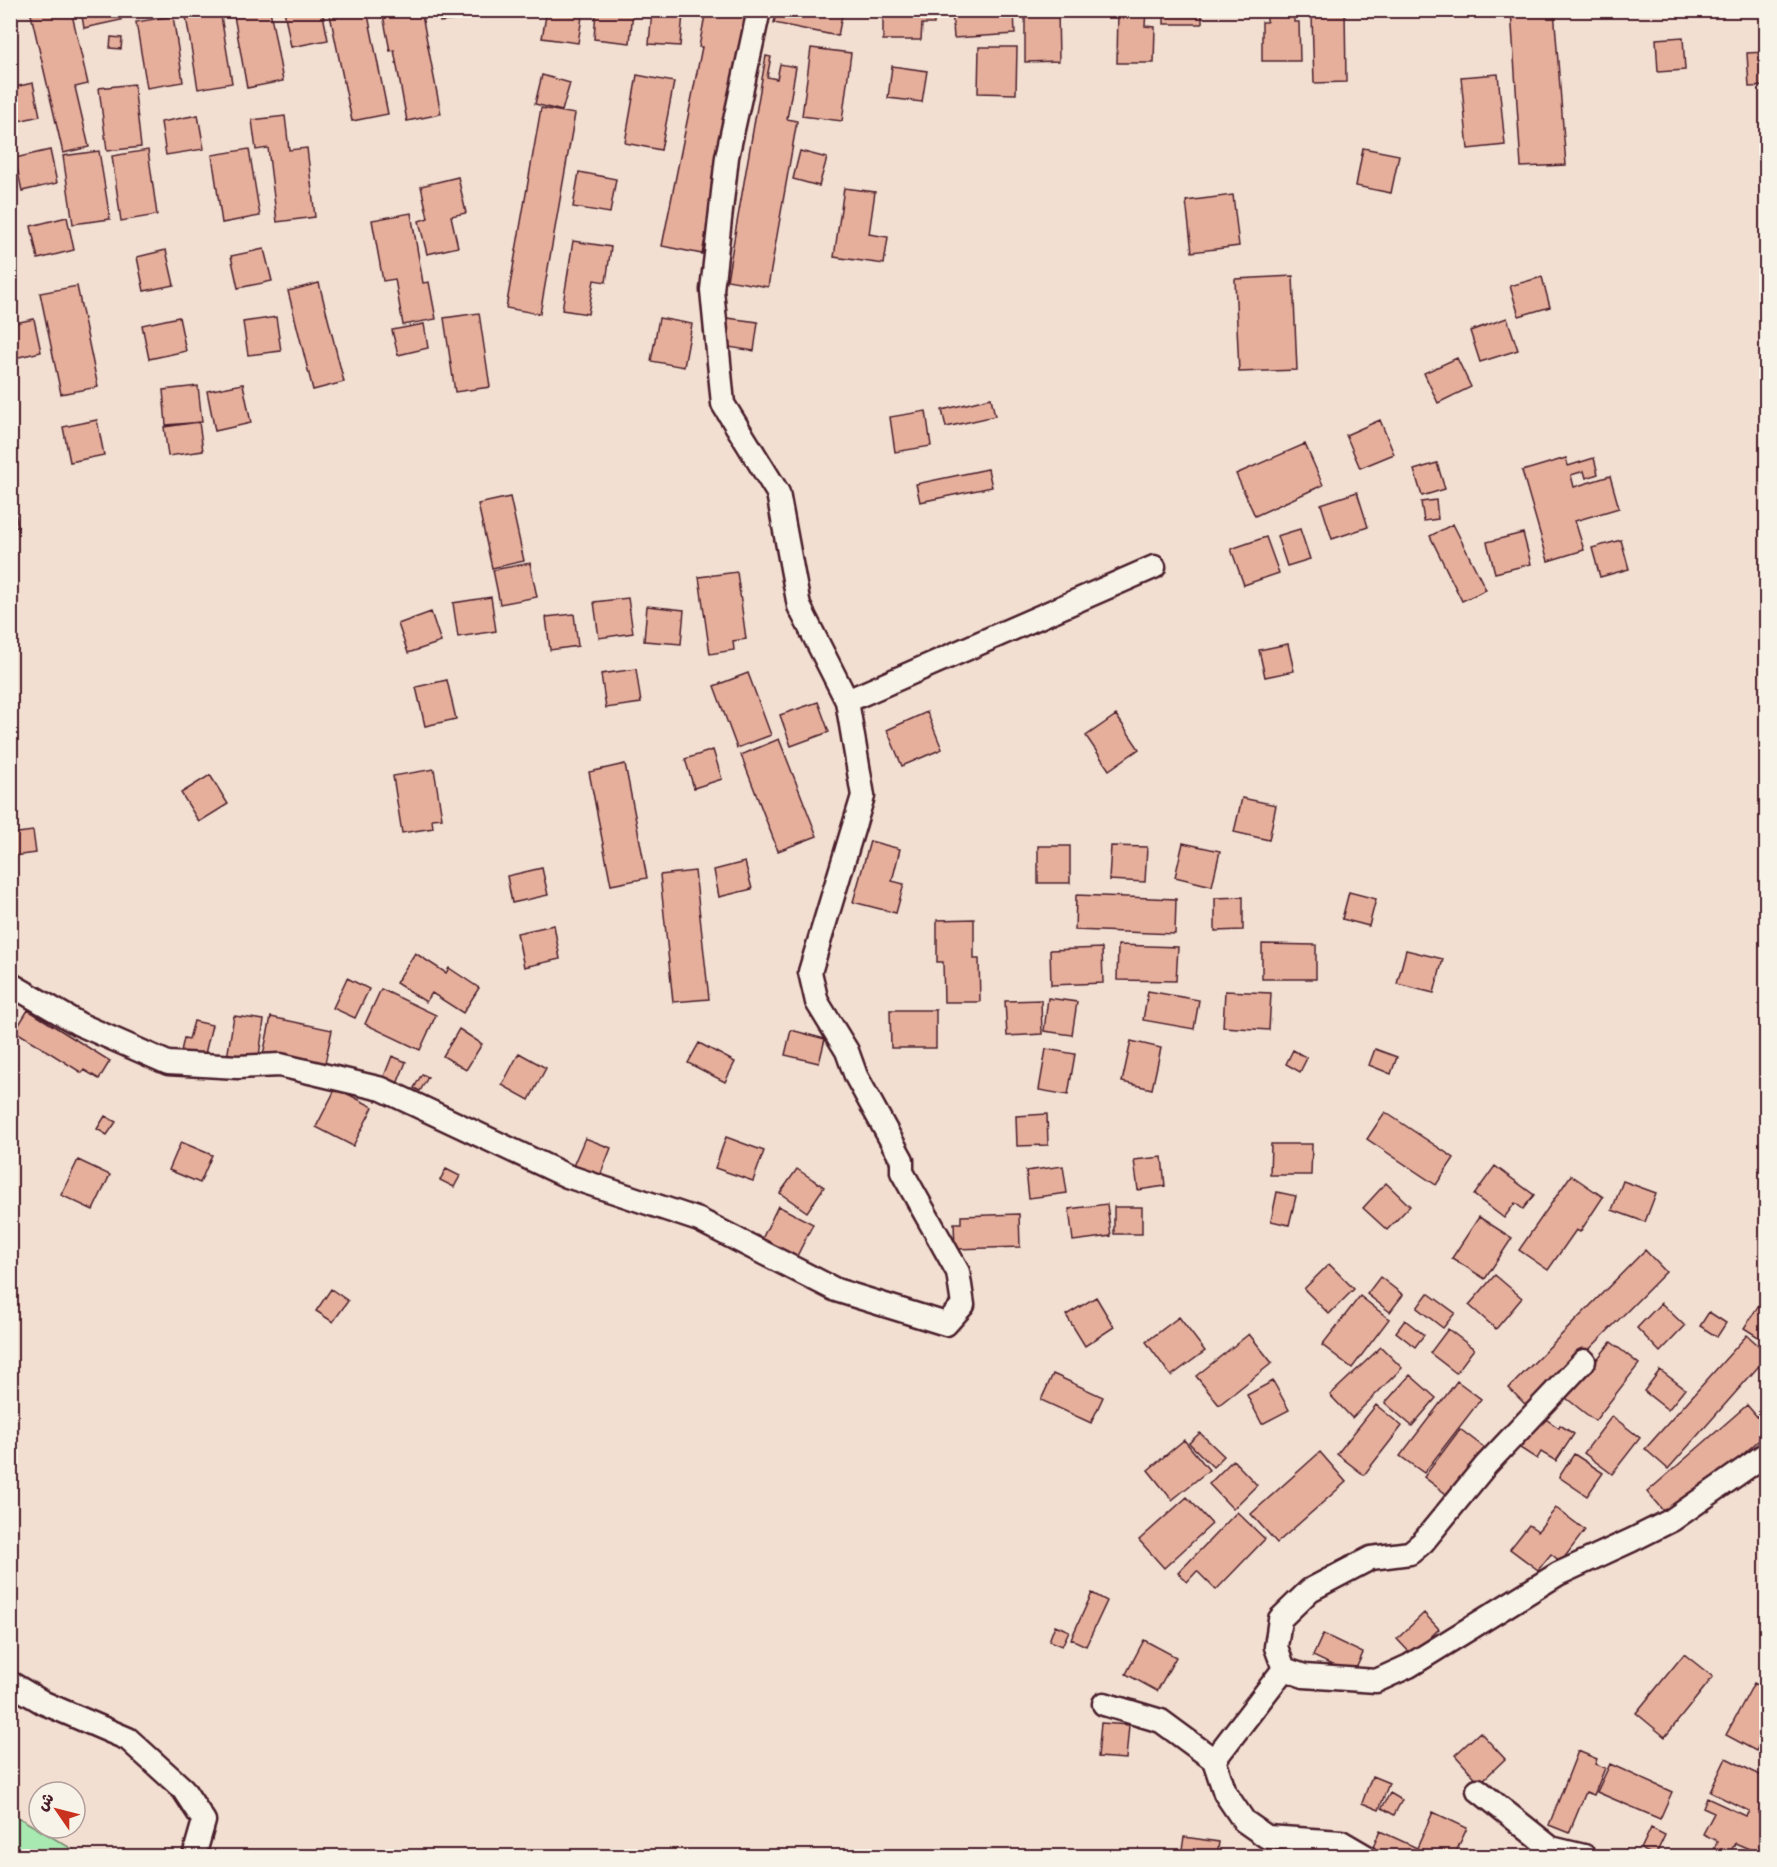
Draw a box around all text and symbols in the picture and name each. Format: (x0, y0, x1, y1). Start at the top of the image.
north arrow (27, 1780, 87, 1840)
text: ش (29, 1787, 59, 1815)

